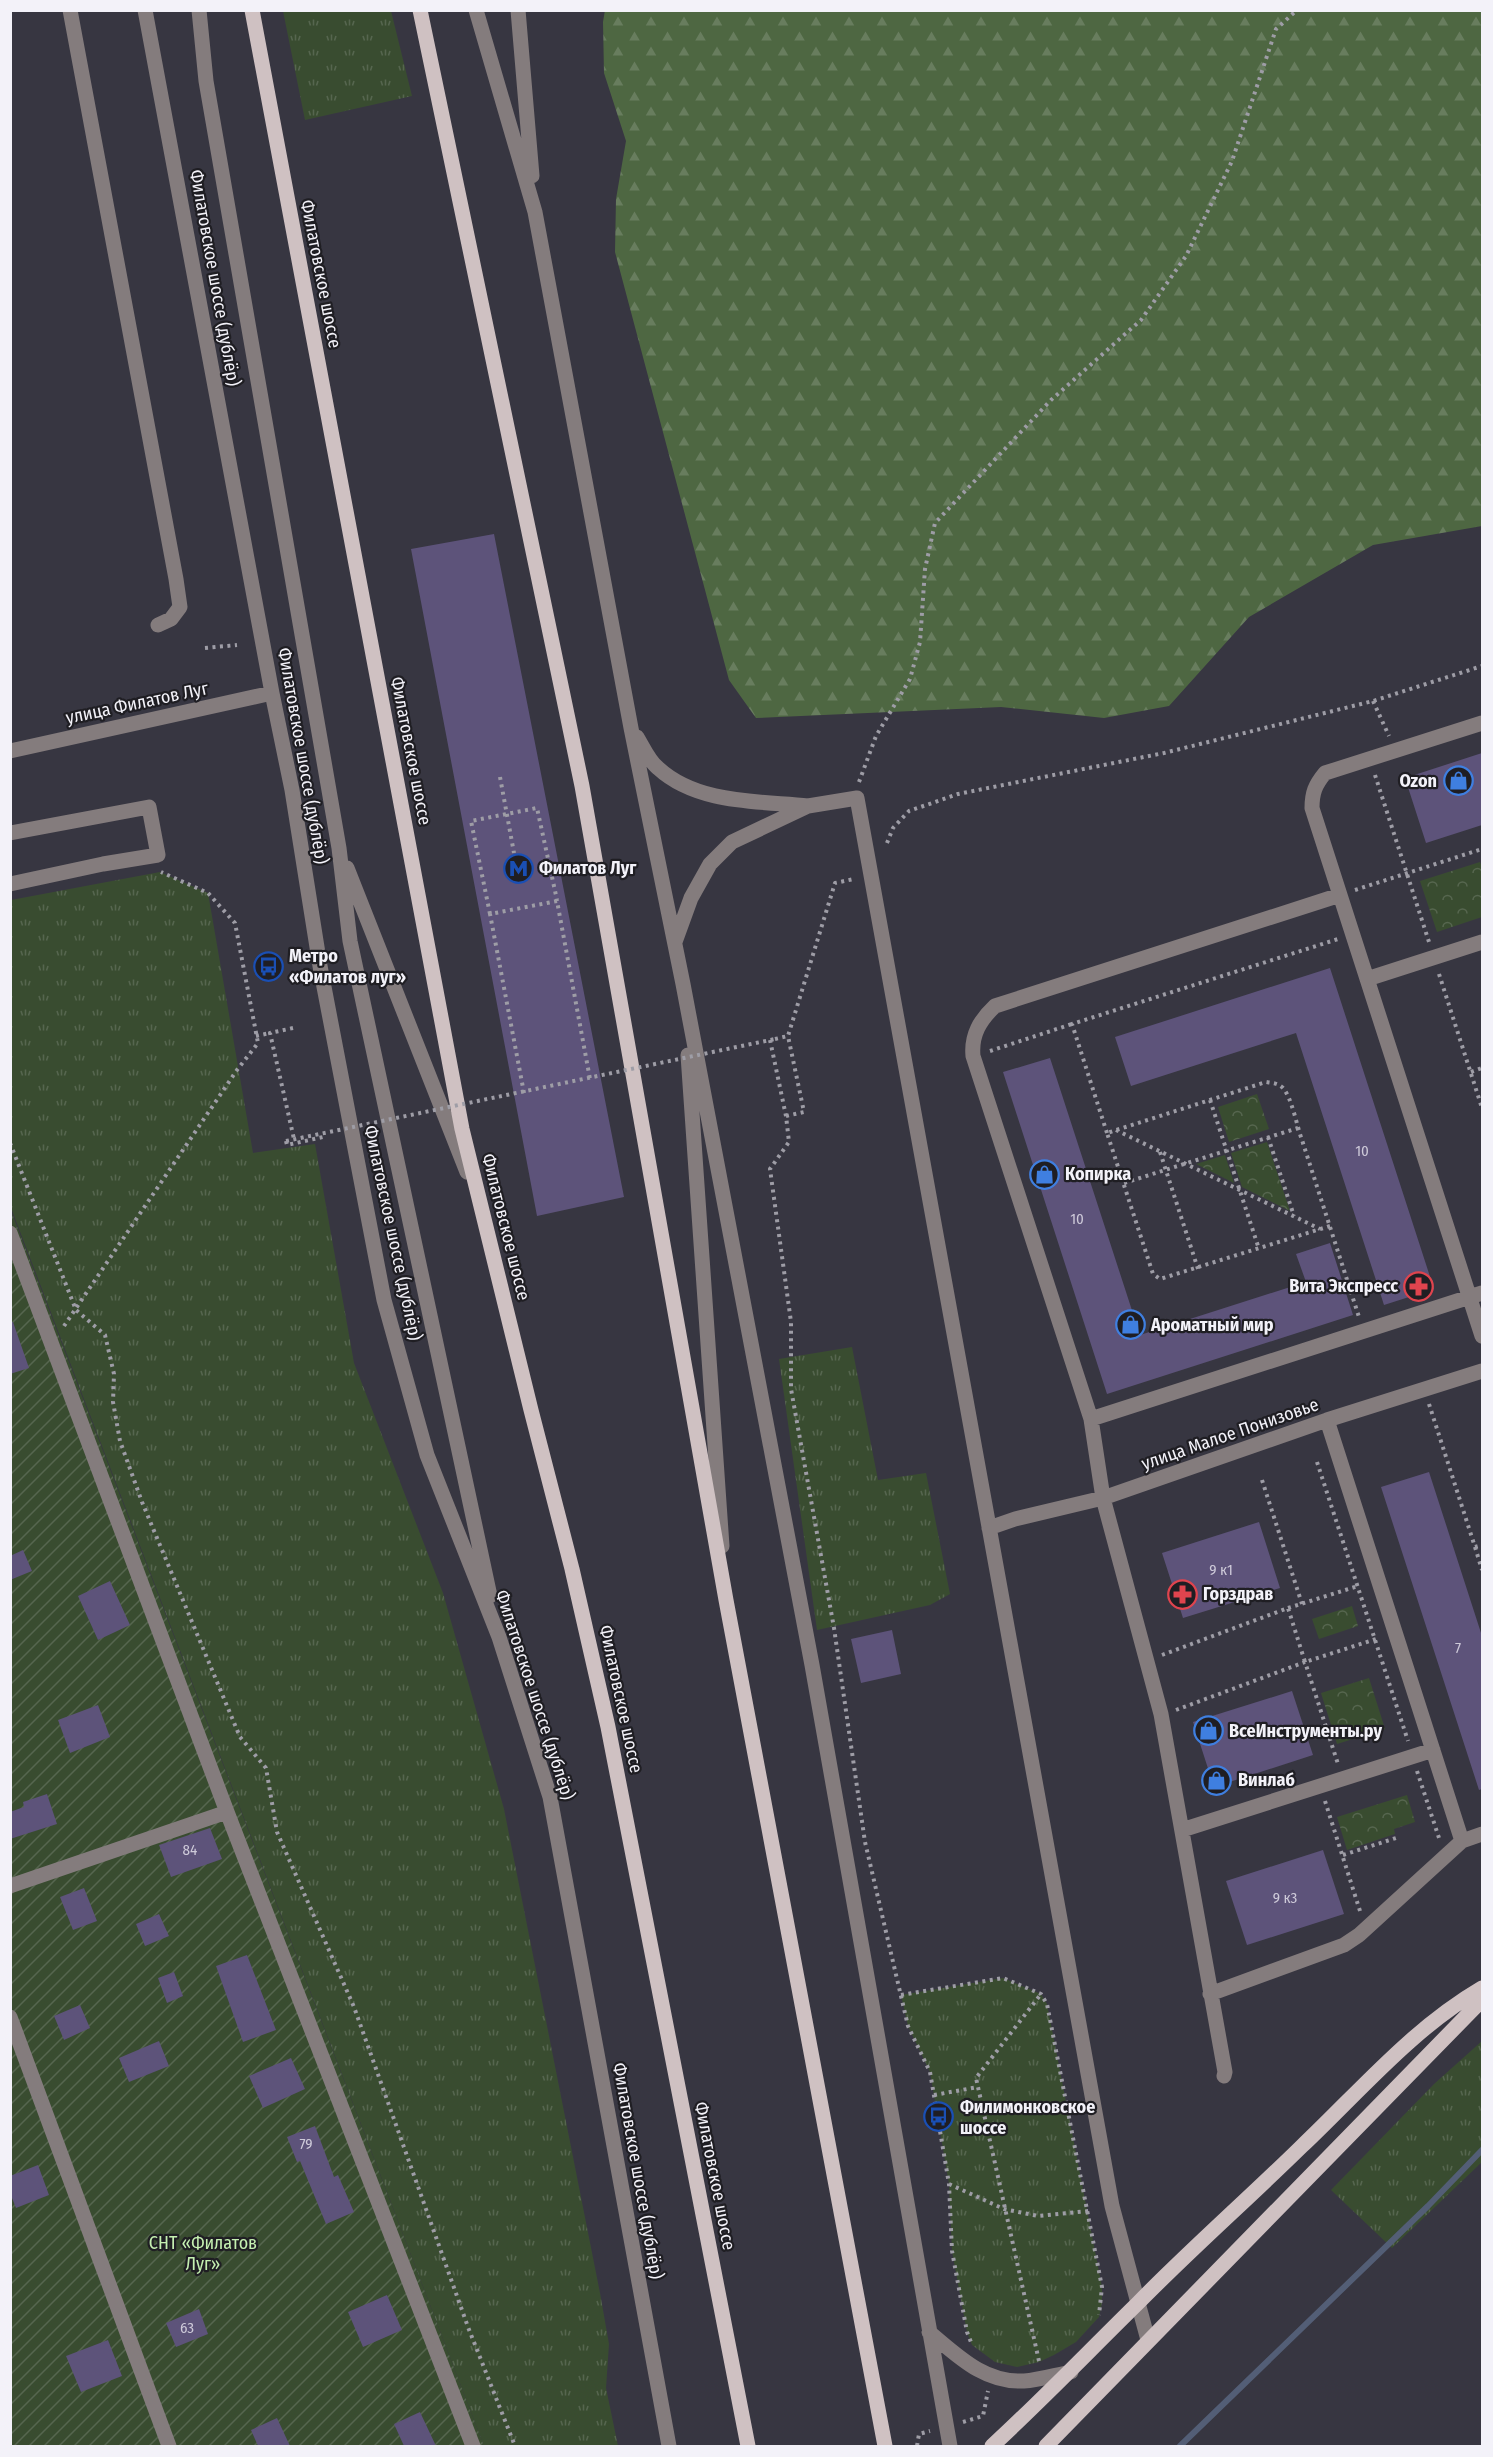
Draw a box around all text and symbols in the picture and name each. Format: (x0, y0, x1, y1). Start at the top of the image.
street label: Филатовское шоссе (дублёр) (185, 168, 245, 388)
street label: Филатовское шоссе (296, 198, 346, 350)
street label: Филатовское шоссе (дублёр) (273, 646, 333, 866)
street label: Филатовское шоссе (386, 675, 436, 827)
street label: улица Филатов Луг (64, 677, 210, 729)
shop icon: Ozon (1442, 765, 1474, 797)
place label: Ozon (1399, 770, 1437, 792)
metro station icon: Филатов Луг (502, 852, 534, 884)
place label: Филатов Луг (539, 857, 637, 879)
place label: Метро «Филатов луг» (289, 945, 406, 988)
bus stop icon: Метро «Филатов луг» (252, 950, 284, 982)
street label: Филатовское шоссе (дублёр) (359, 1123, 427, 1343)
house number: 10 (1355, 1142, 1369, 1160)
street label: Филатовское шоссе (477, 1151, 535, 1303)
shop icon: Копирка (1028, 1158, 1060, 1190)
place label: Копирка (1065, 1163, 1131, 1185)
house number: 10 (1070, 1210, 1084, 1228)
pharmacy icon: Вита Экспресс (1403, 1270, 1435, 1302)
place label: Вита Экспресс (1289, 1275, 1398, 1297)
shop icon: Ароматный мир (1114, 1309, 1146, 1341)
place label: Ароматный мир (1150, 1314, 1274, 1336)
street label: улица Малое Понизовье (1138, 1393, 1322, 1475)
house number: 9 к1 (1209, 1561, 1233, 1579)
pharmacy icon: Горздрав (1166, 1578, 1198, 1610)
place label: Горздрав (1203, 1583, 1273, 1605)
street label: Филатовское шоссе (дублёр) (491, 1587, 579, 1803)
street label: Филатовское шоссе (595, 1623, 647, 1775)
house number: 7 (1455, 1639, 1461, 1657)
shop icon: ВсеИнструменты.ру (1192, 1715, 1224, 1747)
place label: ВсеИнструменты.ру (1229, 1720, 1382, 1742)
shop icon: Винлаб (1201, 1764, 1233, 1796)
place label: Винлаб (1238, 1769, 1295, 1791)
house number: 84 (183, 1841, 197, 1859)
house number: 9 к3 (1273, 1889, 1298, 1907)
street label: Филатовское шоссе (дублёр) (608, 2061, 668, 2281)
place label: Филимонковское шоссе (960, 2096, 1095, 2139)
street label: Филатовское шоссе (690, 2100, 740, 2252)
bus stop icon: Филимонковское шоссе (923, 2101, 955, 2133)
house number: 79 (299, 2135, 313, 2153)
park label: СНТ «Филатов Луг» (149, 2232, 257, 2275)
house number: 63 (180, 2319, 194, 2337)

